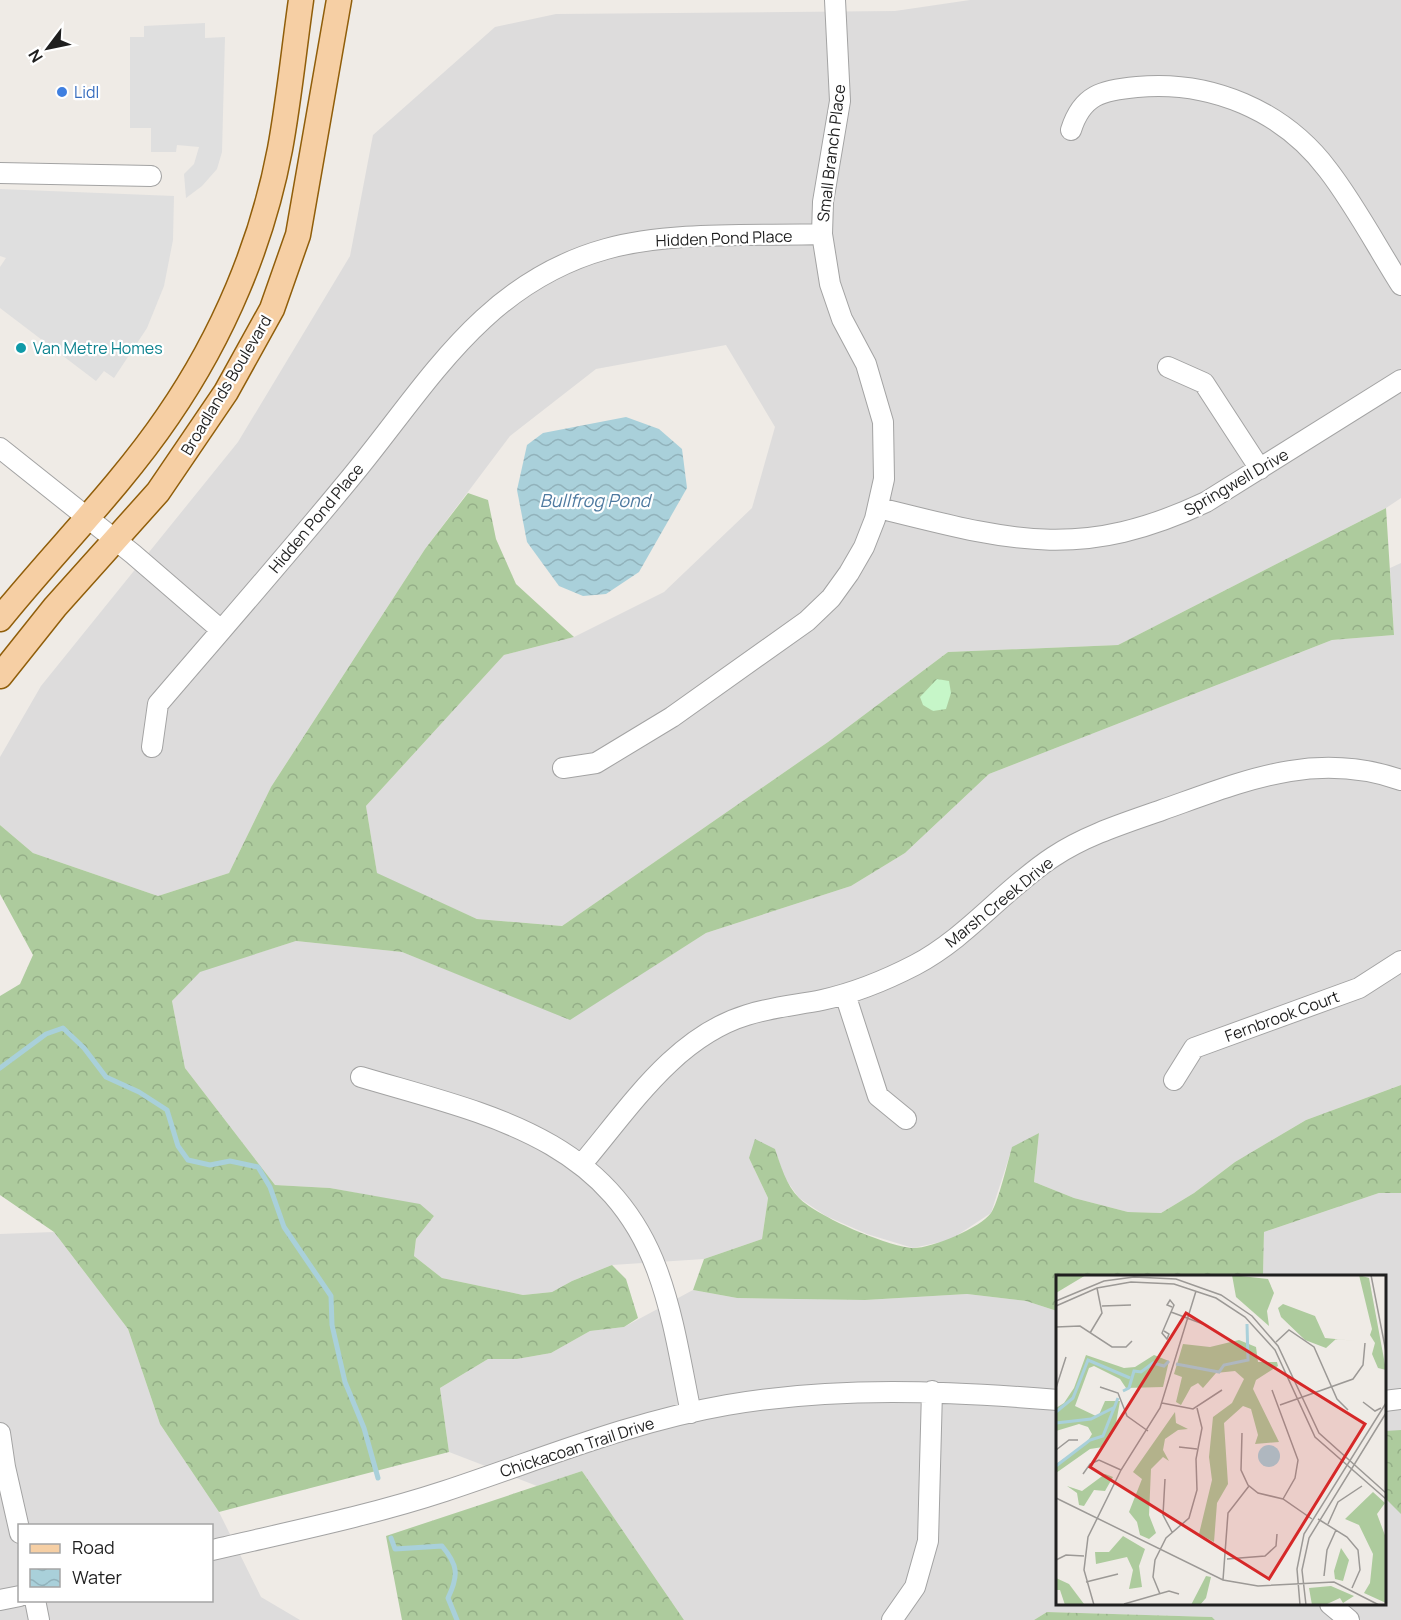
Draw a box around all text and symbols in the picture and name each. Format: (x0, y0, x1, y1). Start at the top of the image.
north arrow (18, 18, 78, 78)
text: N (23, 45, 48, 67)
place label: Lidl (74, 81, 99, 103)
street label: Small Branch Place (812, 83, 850, 223)
marker: Lidl (55, 85, 69, 99)
street label: Hidden Pond Place (655, 225, 793, 251)
street label: Broadlands Boulevard (175, 311, 277, 459)
place label: Van Metre Homes (33, 337, 163, 359)
marker: Van Metre Homes (14, 341, 28, 355)
street label: Springwell Drive (1180, 443, 1292, 521)
street label: Hidden Pond Place (264, 458, 368, 578)
water label: Bullfrog Pond (540, 488, 653, 512)
street label: Marsh Creek Drive (940, 852, 1058, 952)
street label: Fernbrook Court (1222, 985, 1342, 1047)
inset map (1056, 1275, 1386, 1605)
street label: Chickacoan Trail Drive (497, 1412, 657, 1482)
legend (18, 1524, 213, 1602)
text: Road (72, 1535, 115, 1559)
text: Water (72, 1565, 122, 1589)

